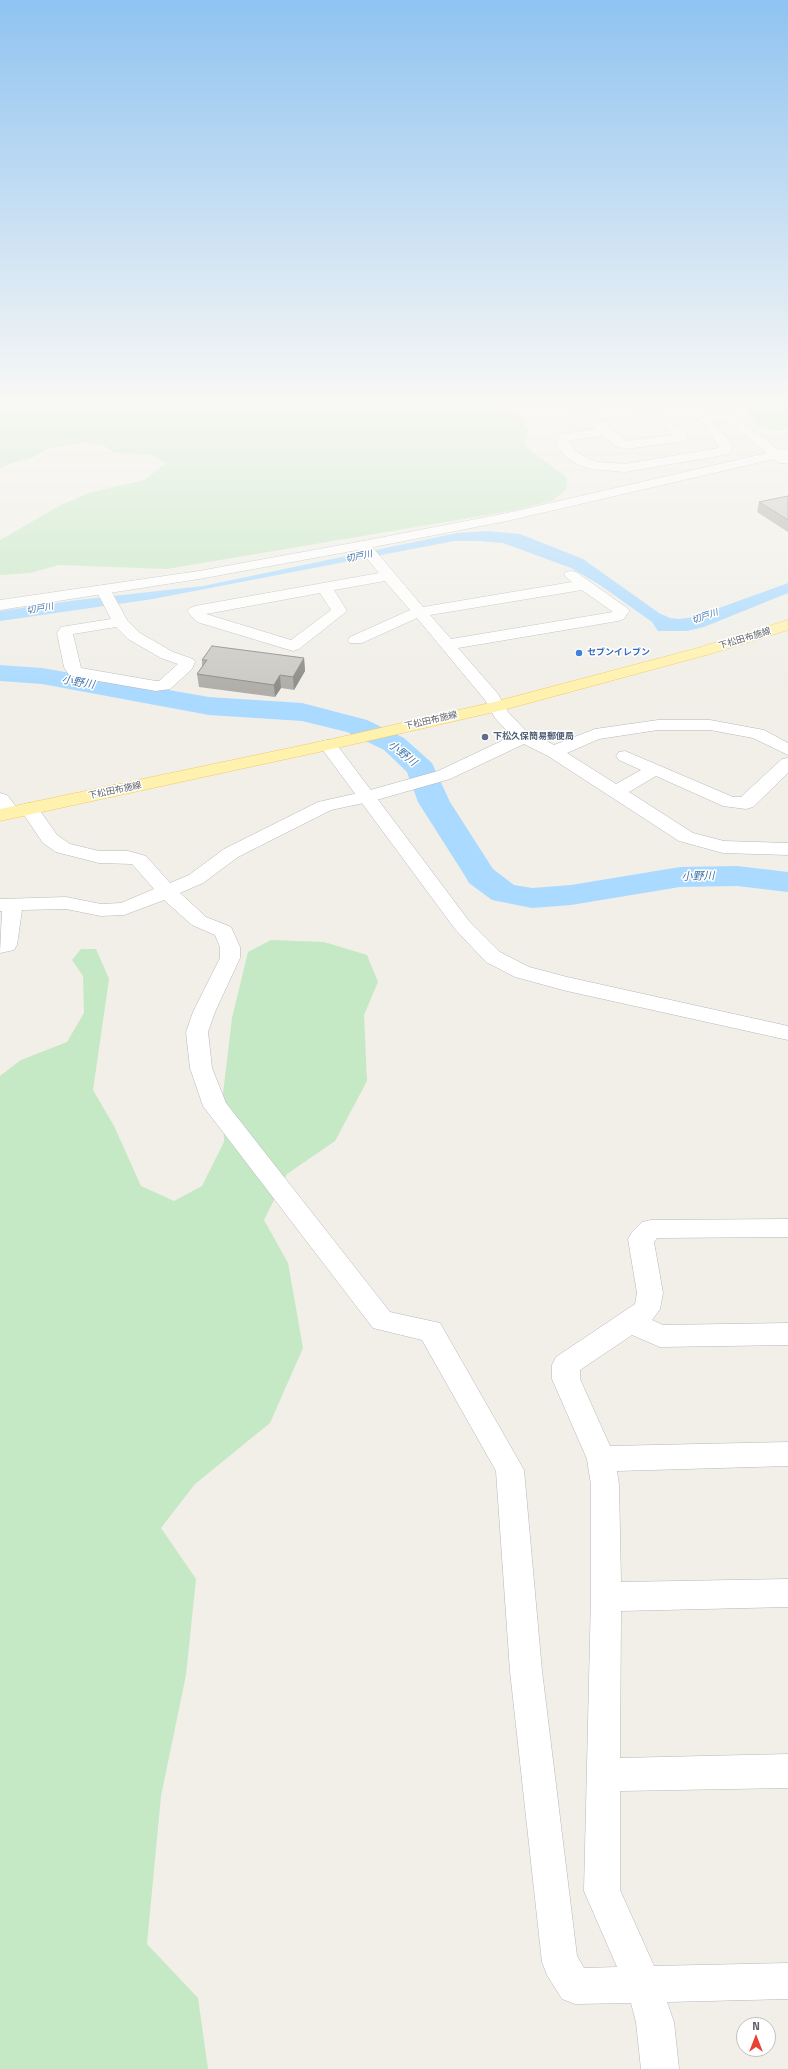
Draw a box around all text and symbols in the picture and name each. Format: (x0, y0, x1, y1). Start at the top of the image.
water label: 切戸川 (345, 549, 373, 565)
water label: 切戸川 (26, 601, 54, 617)
water label: 切戸川 (690, 607, 720, 627)
street label: 下松田布施線 (718, 626, 772, 652)
marker: セブンイレブン (574, 648, 584, 658)
place label: セブンイレブン (587, 648, 650, 658)
water label: 小野川 (61, 674, 95, 692)
street label: 下松田布施線 (403, 710, 459, 732)
marker: 下松久保簡易郵便局 (480, 732, 490, 742)
place label: 下松久保簡易郵便局 (493, 732, 574, 742)
water label: 小野川 (385, 738, 419, 770)
street label: 下松田布施線 (87, 780, 143, 802)
water label: 小野川 (681, 870, 715, 884)
north arrow (736, 2017, 776, 2057)
text: N (752, 2018, 760, 2034)

